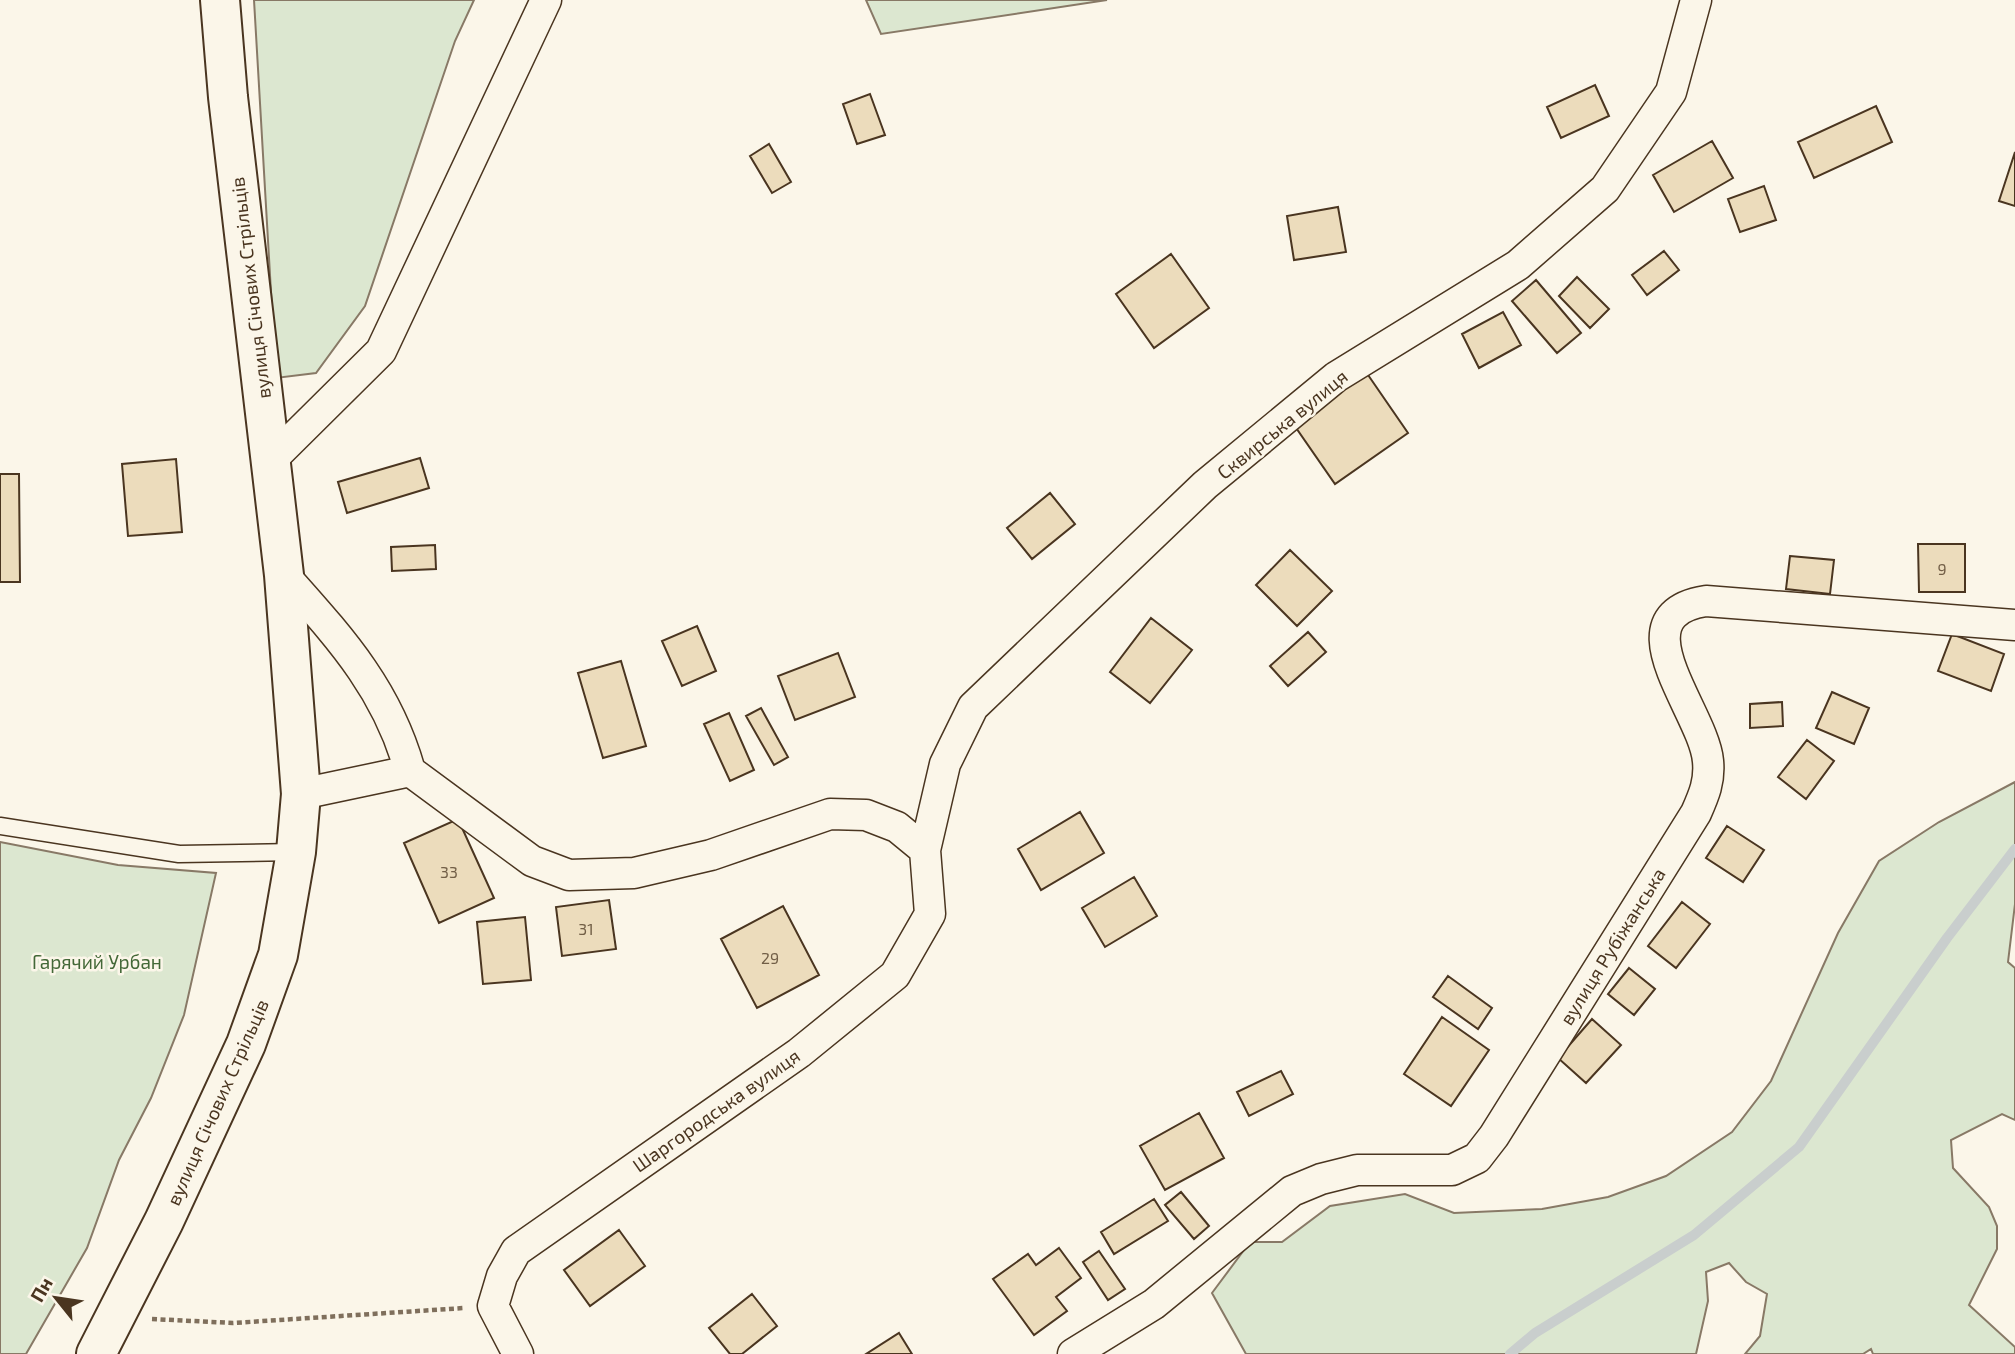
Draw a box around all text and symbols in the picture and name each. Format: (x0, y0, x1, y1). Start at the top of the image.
street label: вулиця Січових Стрільців (225, 176, 276, 400)
street label: Сквирська вулиця (1212, 364, 1352, 484)
house number: 9 (1937, 559, 1947, 578)
house number: 33 (440, 862, 458, 881)
street label: вулиця Рубіжанська (1554, 863, 1671, 1029)
house number: 31 (578, 919, 594, 938)
house number: 29 (761, 948, 779, 967)
park label: Гарячий Урбан (32, 950, 162, 973)
street label: вулиця Січових Стрільців (161, 995, 274, 1209)
street label: Шаргородська вулиця (628, 1044, 805, 1177)
north arrow (21, 1263, 91, 1333)
text: Пн (25, 1273, 57, 1306)

